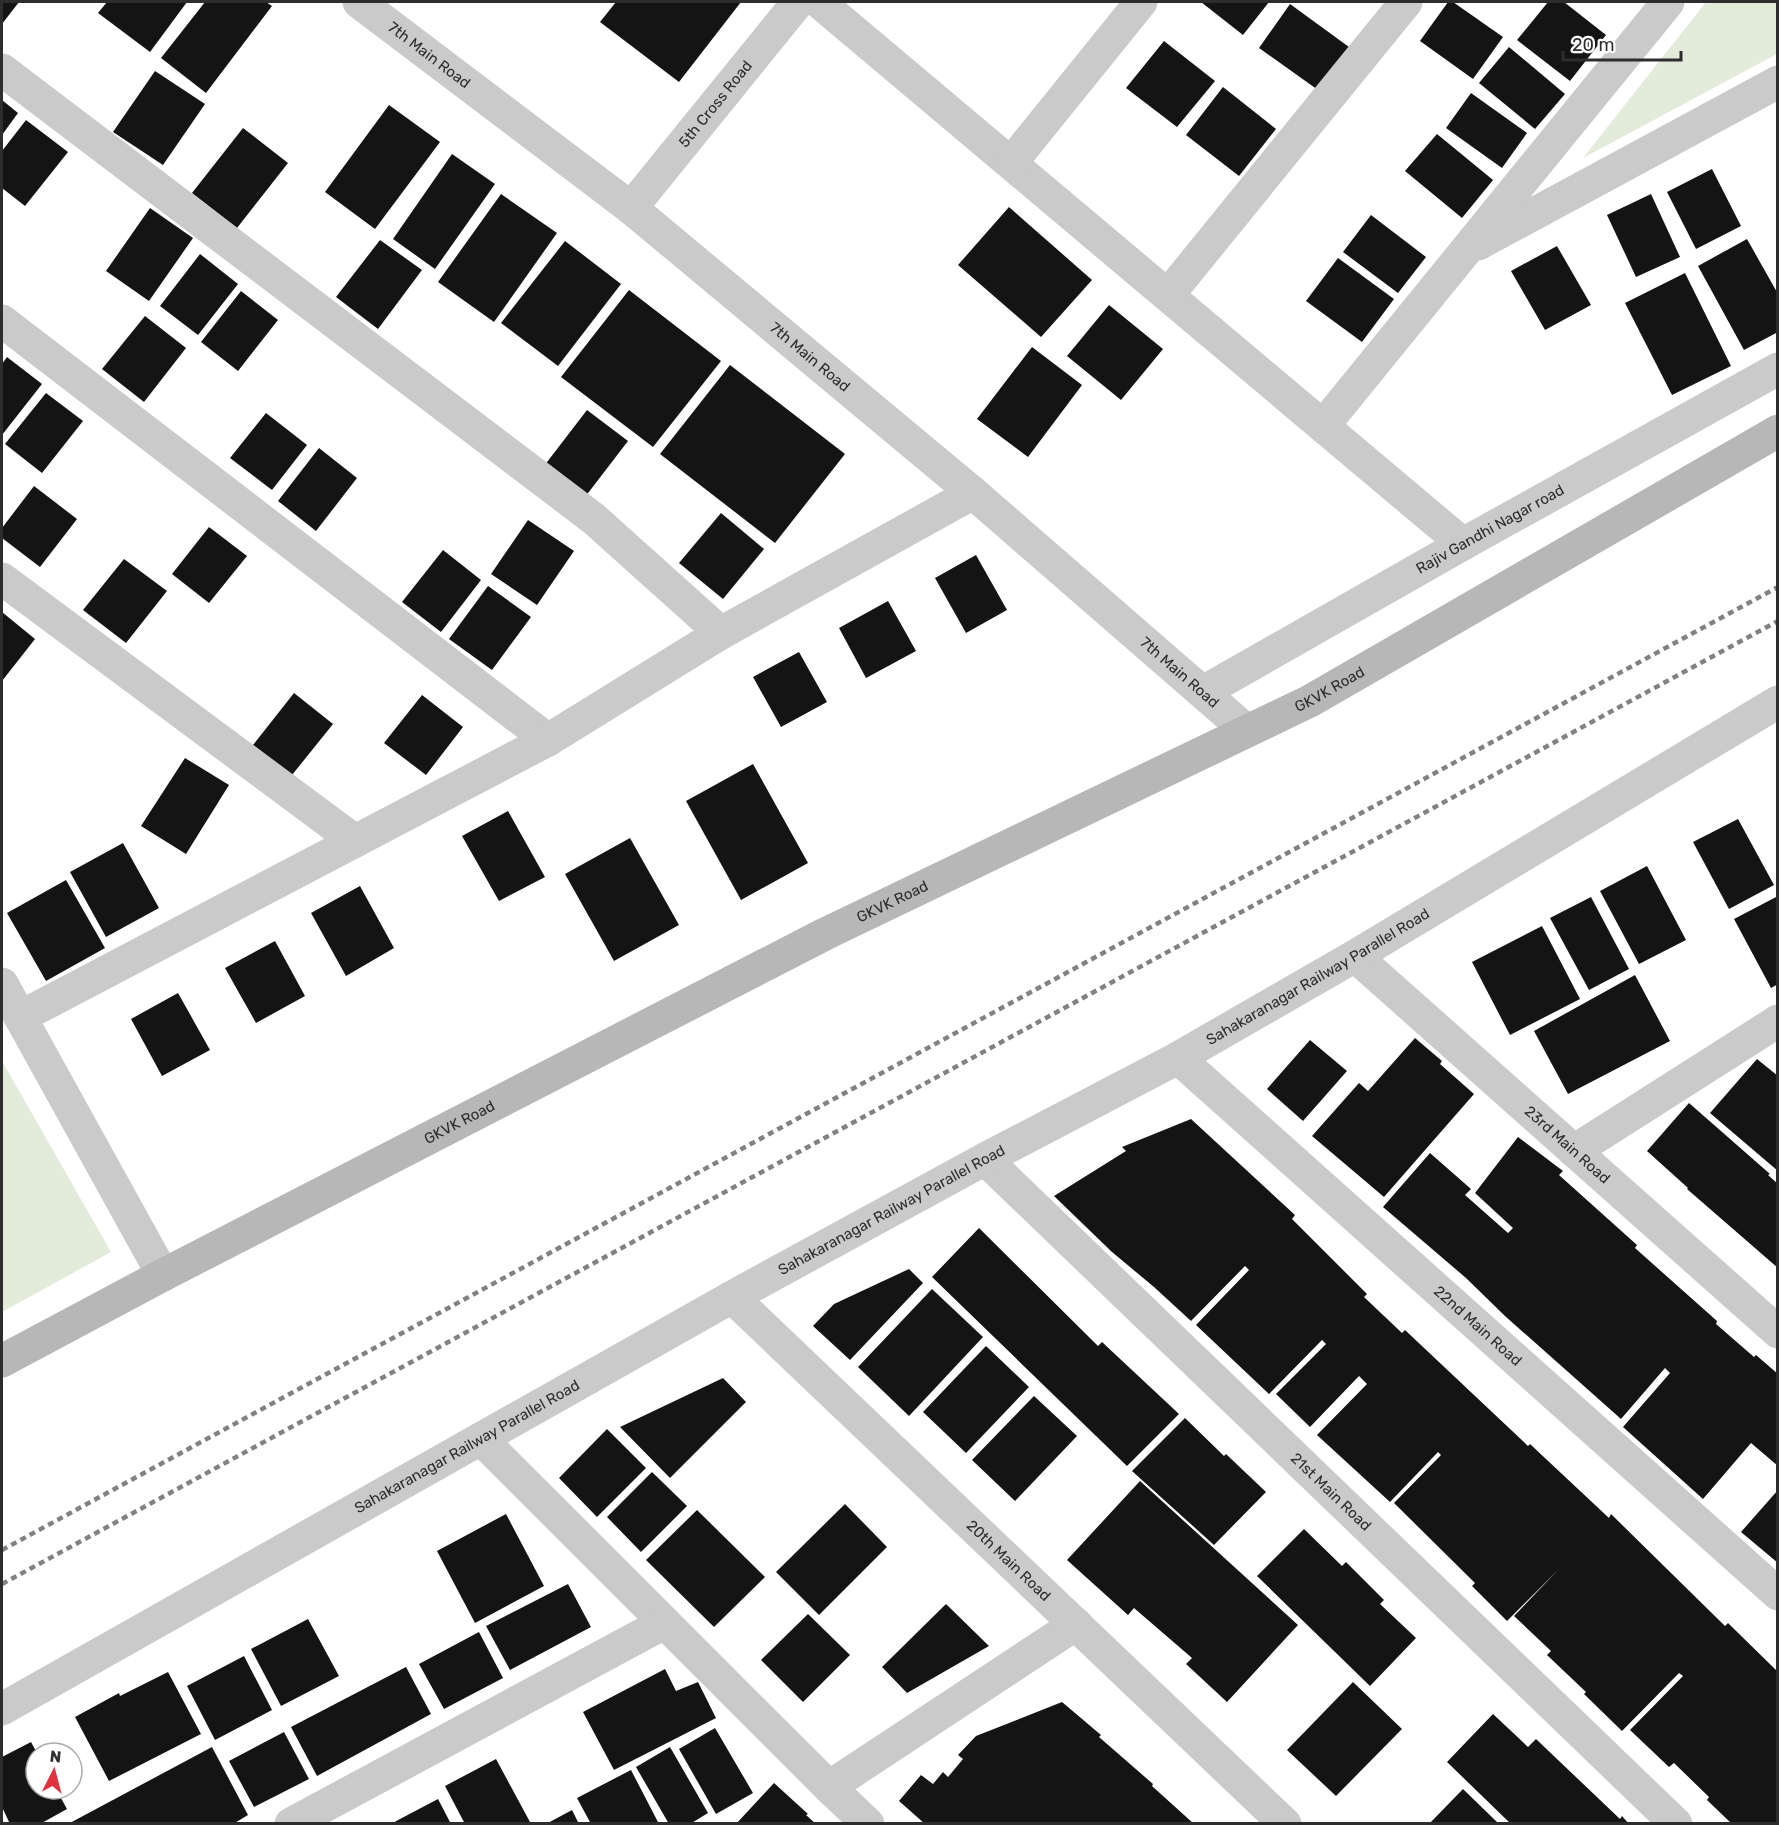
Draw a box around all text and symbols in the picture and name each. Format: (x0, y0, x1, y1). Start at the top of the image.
street label: 7th Main Road (384, 18, 474, 92)
scale bar (1563, 24, 1682, 62)
text: 20 m (1572, 34, 1614, 56)
street label: 5th Cross Road (675, 57, 756, 151)
street label: 7th Main Road (766, 319, 853, 396)
street label: Rajiv Gandhi Nagar road (1413, 481, 1567, 578)
street label: 7th Main Road (1136, 633, 1223, 712)
street label: GKVK Road (1292, 663, 1368, 716)
street label: GKVK Road (854, 877, 931, 926)
street label: Sahakaranagar Railway Parallel Road (1203, 904, 1433, 1049)
street label: GKVK Road (421, 1097, 498, 1148)
street label: 23rd Main Road (1521, 1102, 1614, 1187)
street label: Sahakaranagar Railway Parallel Road (775, 1141, 1008, 1279)
street label: 22nd Main Road (1430, 1282, 1525, 1370)
street label: Sahakaranagar Railway Parallel Road (351, 1376, 583, 1517)
street label: 21st Main Road (1287, 1449, 1375, 1535)
street label: 20th Main Road (963, 1516, 1054, 1605)
north arrow (24, 1741, 84, 1801)
text: N (49, 1747, 62, 1767)

